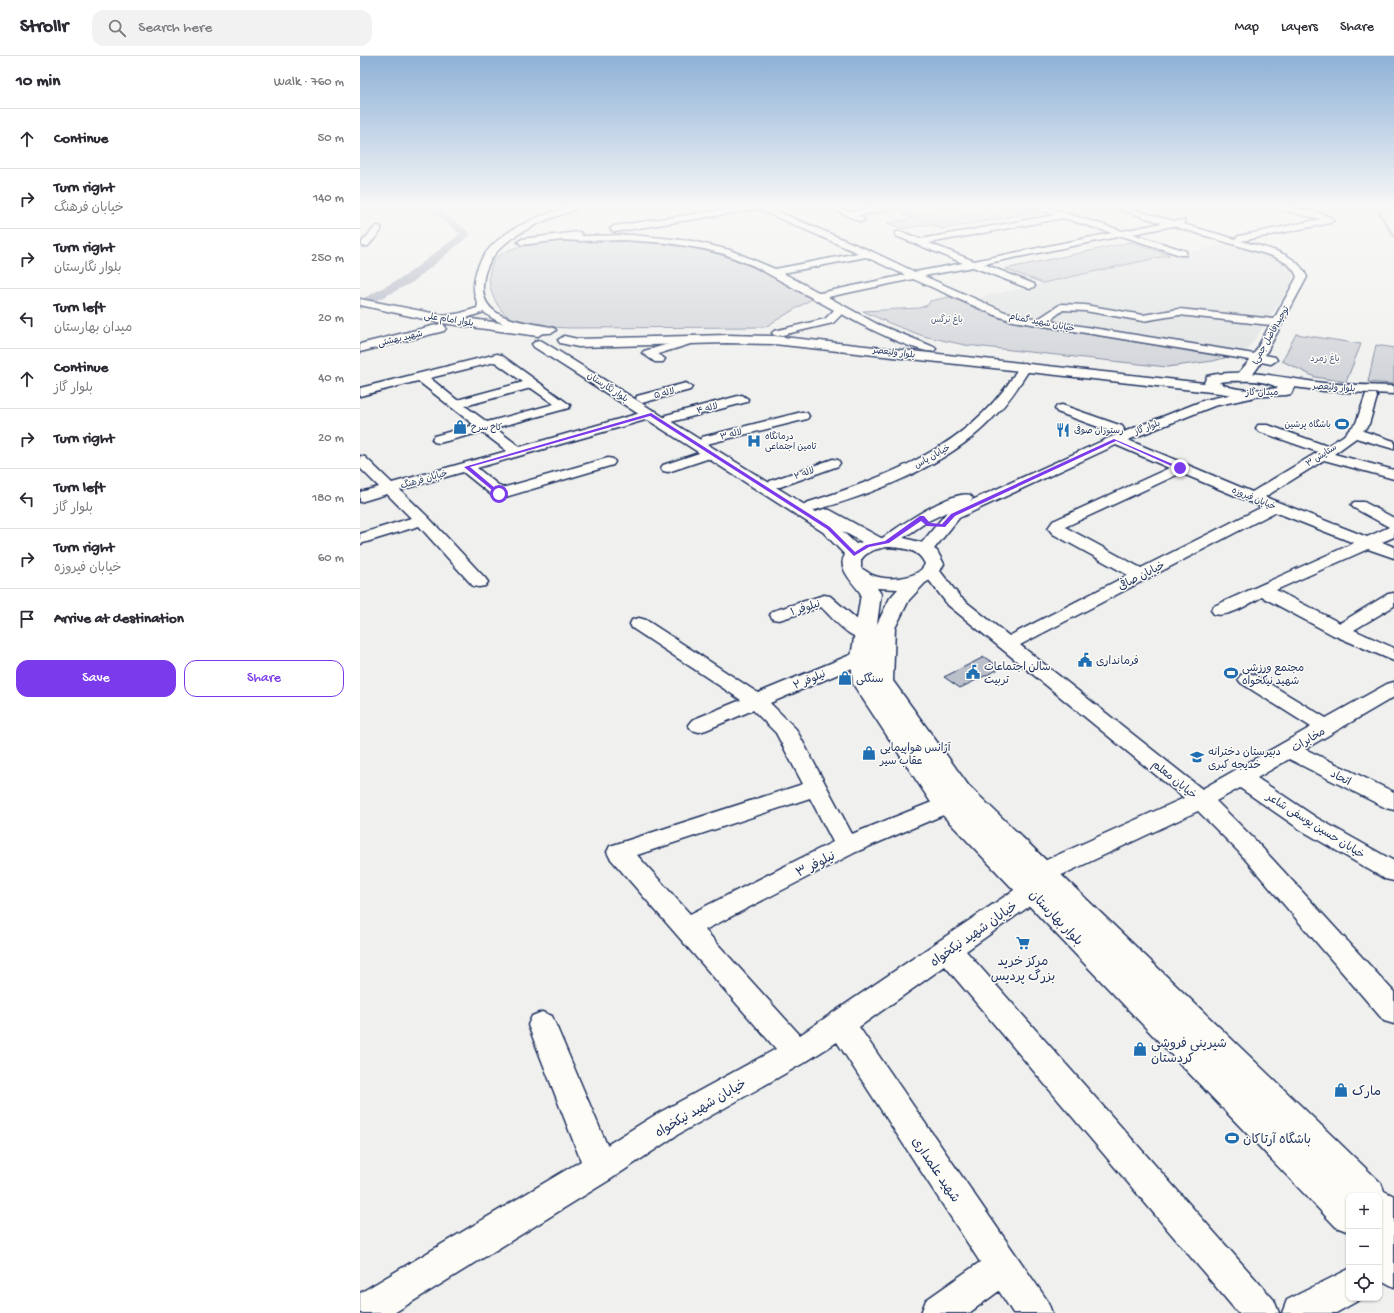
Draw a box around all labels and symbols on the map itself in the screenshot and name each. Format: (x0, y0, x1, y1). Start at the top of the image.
street label: توحید(فاضل جمی) (1250, 304, 1293, 367)
street label: بلوار امام علی (423, 311, 474, 330)
street label: خیابان شهید گمنام (1008, 311, 1076, 335)
park label: باغ نرگس (931, 314, 963, 326)
street label: شهید بهشتی (377, 329, 424, 350)
street label: بلوار ولیعصر (871, 345, 916, 362)
park label: باغ زمرد (1310, 353, 1340, 365)
street label: بلوار نگارستان (585, 370, 630, 406)
street label: بلوار ولیعصر (1311, 381, 1356, 395)
street label: لاله ۵ (653, 386, 676, 402)
street label: میدان گاز (1245, 387, 1278, 399)
street label: لاله ۴ (696, 401, 719, 418)
sports icon: باشگاه پرشین (1334, 416, 1350, 432)
street label: بلوار گاز (1132, 417, 1162, 439)
shop icon: کاخ سرخ (452, 419, 468, 435)
place label: باشگاه پرشین (1285, 419, 1331, 431)
restaurant icon: رستوران صوفی (1055, 422, 1071, 438)
place label: کاخ سرخ (471, 423, 502, 434)
place label: رستوران صوفی (1074, 424, 1123, 437)
street label: لاله ۳ (719, 427, 744, 444)
place label: درمانگاه تامین اجتماعی (765, 431, 817, 453)
hospital icon: درمانگاه تامین اجتماعی (746, 433, 762, 449)
street label: ستایش ۳ (1304, 442, 1339, 470)
street label: خیابان یاس (913, 443, 953, 472)
route end (1171, 459, 1189, 477)
street label: لاله ۲ (793, 466, 816, 483)
street label: خیابان فرهنگ (399, 468, 449, 492)
route start (490, 485, 508, 503)
street label: خیابان فیروزه (1230, 486, 1277, 513)
street label: خیابان صافی (1115, 556, 1167, 594)
street label: نیلوفر ۱ (789, 598, 822, 619)
public building icon: فرمانداری (1077, 652, 1093, 668)
place label: فرمانداری (1096, 655, 1139, 668)
place label: سالن اجتماعات تربیت (984, 661, 1051, 687)
place label: مجتمع ورزشی شهید نیکخواه (1242, 663, 1304, 688)
public building icon: سالن اجتماعات تربیت (965, 664, 981, 680)
sports icon: مجتمع ورزشی شهید نیکخواه (1223, 665, 1239, 681)
street label: نیلوفر ۲ (791, 668, 828, 693)
shop icon: سنگکی (837, 670, 853, 686)
place label: سنگکی (856, 672, 883, 686)
street label: مخابرات (1290, 725, 1328, 755)
place label: آژانس هواپیمایی عقاب سیر (879, 741, 952, 768)
shop icon: آژانس هواپیمایی عقاب سیر (861, 745, 877, 761)
place label: دبیرستان دخترانه خدیجه کبری (1208, 746, 1281, 772)
school or university icon: دبیرستان دخترانه خدیجه کبری (1189, 749, 1205, 765)
street label: خیابان معلم (1148, 758, 1199, 803)
street label: اتحاد (1328, 768, 1353, 789)
street label: خیابان حسین یوسفی شاعر (1263, 790, 1367, 862)
street label: نیلوفر ۳ (794, 849, 838, 881)
street label: بلوار بهارستان (1025, 888, 1085, 949)
street label: خیابان شهید نیکخواه (928, 899, 1021, 971)
supermarket icon: مرکز خرید بزرگ پردیس (1015, 935, 1031, 951)
place label: مرکز خرید بزرگ پردیس (991, 955, 1055, 985)
place label: شیرینی فروشی کردستان (1151, 1037, 1227, 1067)
shop icon: شیرینی فروشی کردستان (1132, 1041, 1148, 1057)
street label: خیابان شهید نیکخواه (653, 1077, 750, 1141)
shop icon: مارک (1333, 1082, 1349, 1098)
place label: مارک (1352, 1085, 1381, 1100)
sports icon: باشگاه آرتاکان (1224, 1130, 1240, 1146)
place label: باشگاه آرتاکان (1243, 1131, 1311, 1148)
street label: شهید علمداری (908, 1135, 962, 1206)

